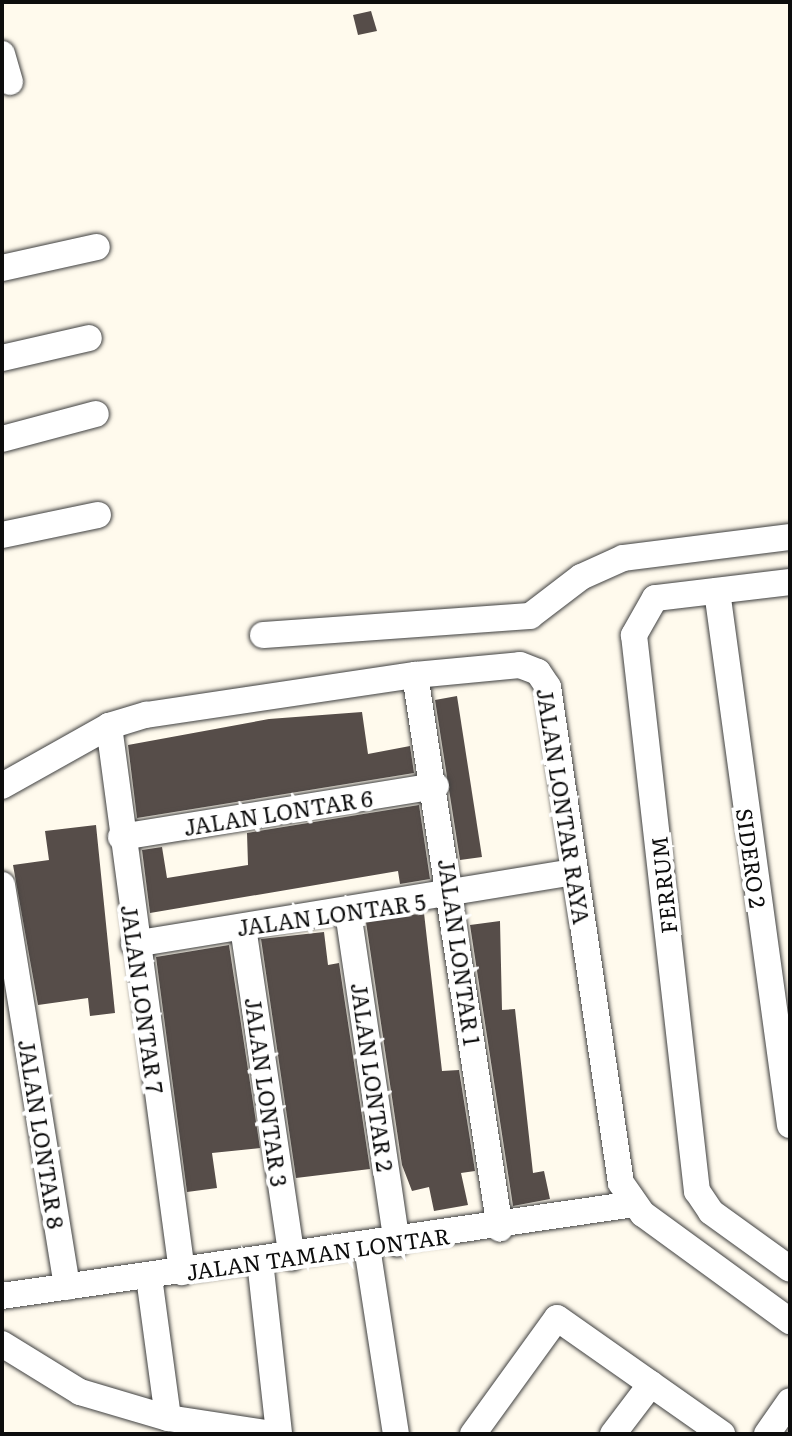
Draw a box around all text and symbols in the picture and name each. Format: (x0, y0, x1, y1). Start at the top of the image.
street label: JALAN LONTAR RAYA (532, 686, 596, 926)
street label: JALAN LONTAR 6 (182, 784, 374, 840)
street label: SIDERO 2 (732, 806, 772, 910)
street label: FERRUM (645, 835, 681, 935)
street label: JALAN LONTAR 1 (434, 857, 486, 1047)
street label: JALAN LONTAR 5 (235, 888, 427, 940)
street label: JALAN LONTAR 7 (117, 903, 169, 1095)
street label: JALAN LONTAR 2 (347, 981, 399, 1173)
street label: JALAN LONTAR 3 (241, 996, 293, 1188)
street label: JALAN LONTAR 8 (14, 1037, 70, 1231)
street label: JALAN TAMAN LONTAR (184, 1221, 452, 1285)

